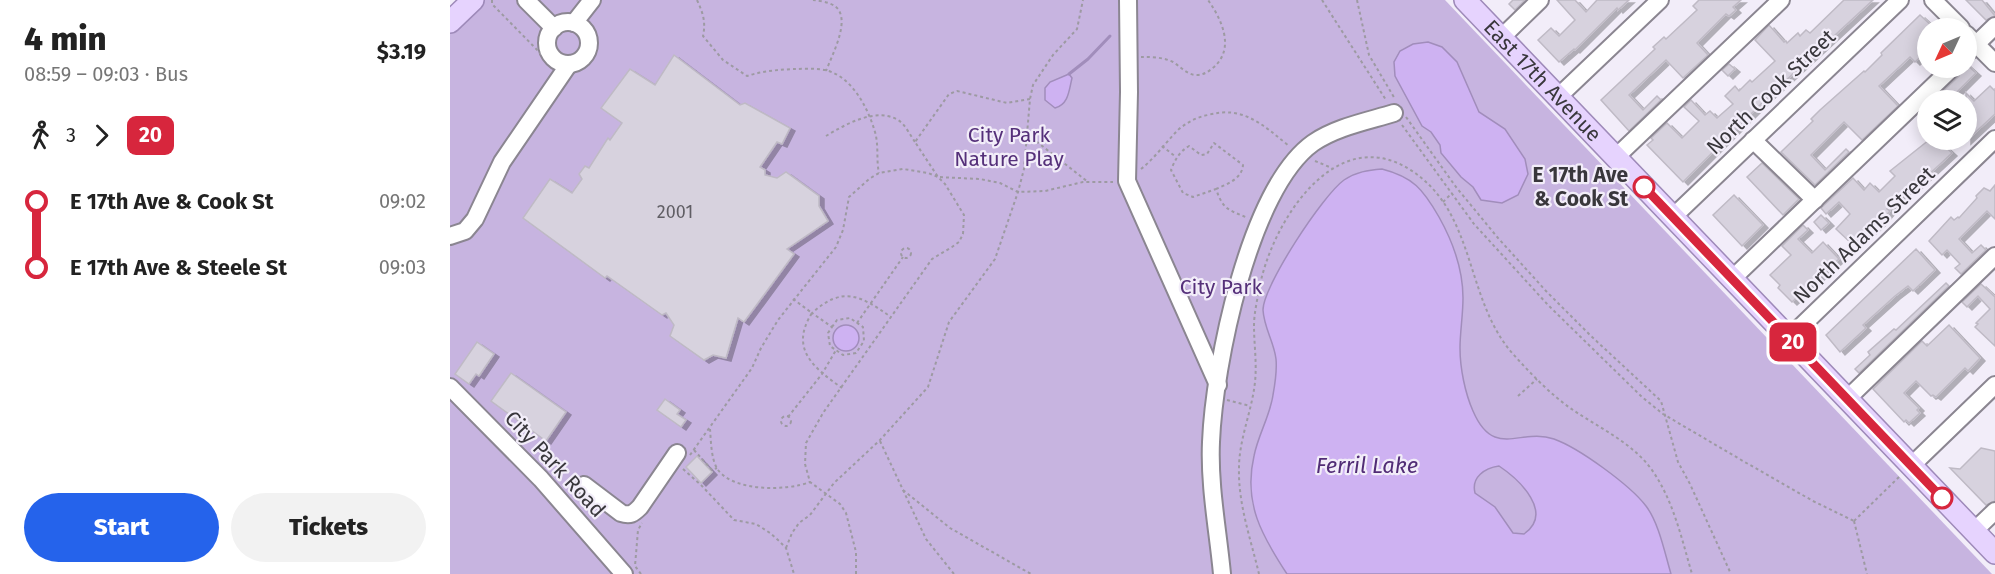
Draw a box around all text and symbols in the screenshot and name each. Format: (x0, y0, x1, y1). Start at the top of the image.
street label: East 17th Avenue (1478, 15, 1607, 147)
north arrow (1917, 18, 1977, 78)
map controls (1917, 18, 1977, 150)
text: 4 min (24, 19, 107, 59)
street label: North Cook Street (1701, 24, 1841, 160)
text: $3.19 (377, 38, 426, 65)
text: 08:59 – 09:03 · Bus (24, 62, 188, 86)
button: layers (1917, 90, 1977, 150)
icon: walk (24, 119, 57, 152)
icon: forward (85, 119, 118, 152)
text: 20 (139, 122, 162, 148)
park label: City Park Nature Play (954, 122, 1064, 172)
text: 3 (66, 123, 76, 147)
street label: North Adams Street (1788, 161, 1940, 309)
place label: E 17th Ave & Cook St (1533, 162, 1629, 212)
marker: E 17th Ave & Cook St (1633, 176, 1655, 198)
text: E 17th Ave & Cook St (70, 188, 273, 215)
text: 09:02 (379, 189, 426, 213)
house number: 2001 (657, 201, 693, 223)
text: E 17th Ave & Steele St (70, 254, 287, 281)
text: 09:03 (379, 255, 426, 279)
park label: City Park (1180, 274, 1262, 300)
line badge: 20 (1766, 322, 1820, 362)
text: 20 (1781, 329, 1805, 355)
street label: City Park Road (499, 405, 611, 523)
water label: Ferril Lake (1316, 452, 1418, 479)
unlabelled marker (1931, 487, 1953, 509)
button: Start (24, 493, 219, 562)
button: Tickets (231, 493, 426, 562)

